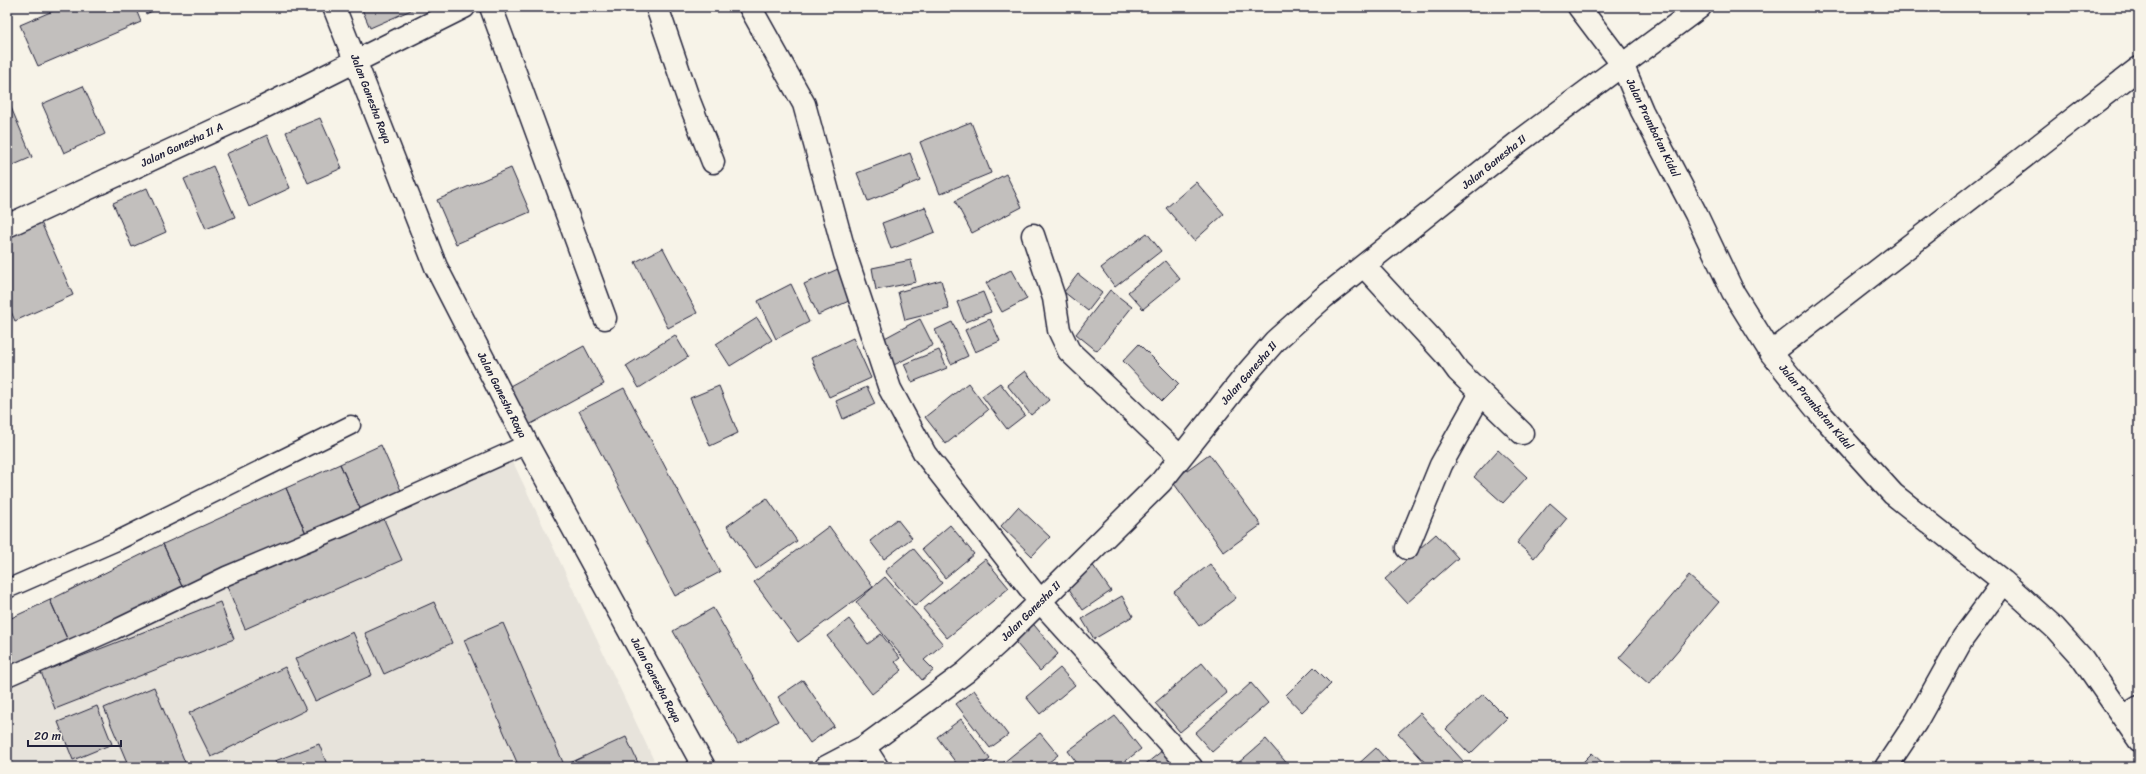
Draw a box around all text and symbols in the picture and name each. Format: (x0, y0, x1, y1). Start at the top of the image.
street label: Jalan Ganesha Raya (345, 50, 397, 147)
street label: Jalan Prambatan Kidul (1620, 75, 1686, 181)
street label: Jalan Ganesha II A (137, 118, 226, 173)
street label: Jalan Ganesha II (1457, 129, 1531, 195)
street label: Jalan Ganesha II (1215, 336, 1283, 410)
street label: Jalan Ganesha Raya (472, 348, 532, 442)
street label: Jalan Prambatan Kidul (1773, 359, 1858, 455)
street label: Jalan Ganesha II (996, 576, 1066, 646)
street label: Jalan Ganesha Raya (625, 633, 687, 727)
scale bar (28, 722, 121, 748)
text: 20 m (34, 725, 61, 747)

